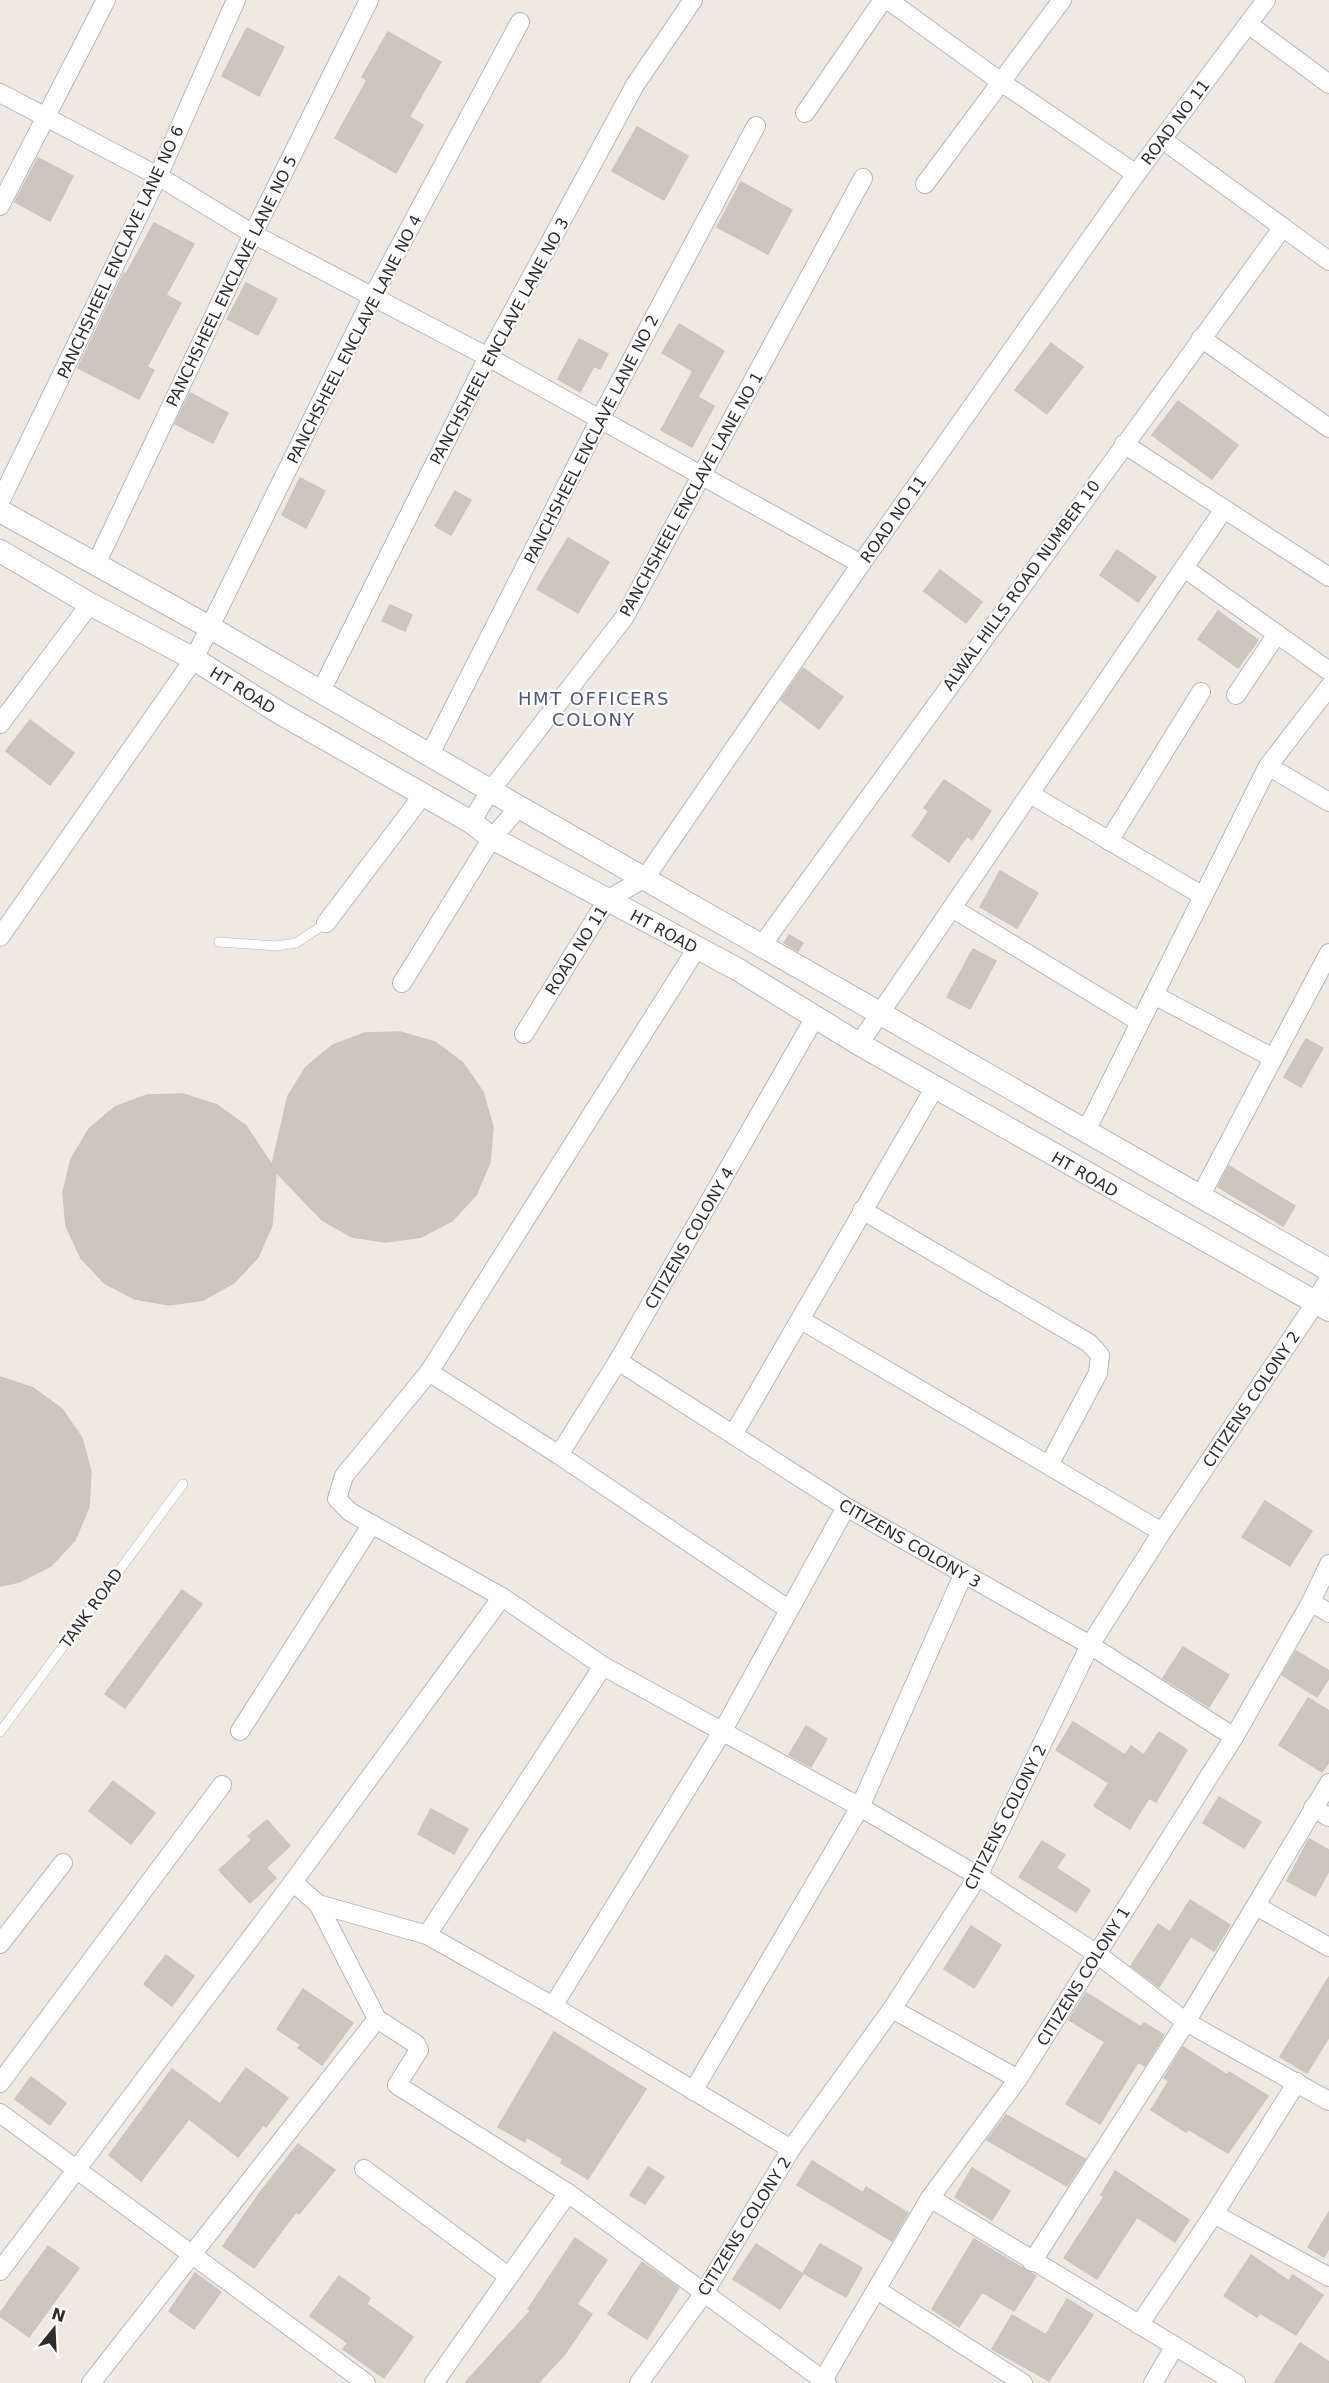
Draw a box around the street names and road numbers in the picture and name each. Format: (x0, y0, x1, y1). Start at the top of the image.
street label: ROAD NO 11 (1137, 76, 1214, 169)
street label: PANCHSHEEL ENCLAVE LANE NO 6 (53, 123, 188, 382)
street label: PANCHSHEEL ENCLAVE LANE NO 5 (162, 153, 301, 410)
street label: PANCHSHEEL ENCLAVE LANE NO 4 (283, 212, 426, 467)
street label: PANCHSHEEL ENCLAVE LANE NO 3 (426, 215, 573, 468)
street label: PANCHSHEEL ENCLAVE LANE NO 2 (520, 312, 663, 567)
street label: PANCHSHEEL ENCLAVE LANE NO 1 (616, 369, 767, 620)
street label: ROAD NO 11 (856, 472, 930, 566)
street label: ALWAL HILLS ROAD NUMBER 10 (939, 477, 1104, 694)
street label: HT ROAD (206, 663, 279, 718)
street label: ROAD NO 11 (541, 902, 611, 998)
street label: HT ROAD (627, 906, 701, 957)
street label: HT ROAD (1048, 1148, 1121, 1201)
street label: CITIZENS COLONY 4 (641, 1164, 738, 1312)
street label: CITIZENS COLONY 2 (1199, 1327, 1304, 1471)
street label: CITIZENS COLONY 3 (836, 1495, 984, 1592)
street label: TANK ROAD (56, 1565, 127, 1653)
street label: CITIZENS COLONY 2 (961, 1741, 1050, 1893)
street label: CITIZENS COLONY 1 (1033, 1903, 1134, 2049)
street label: CITIZENS COLONY 2 (694, 2153, 795, 2299)

